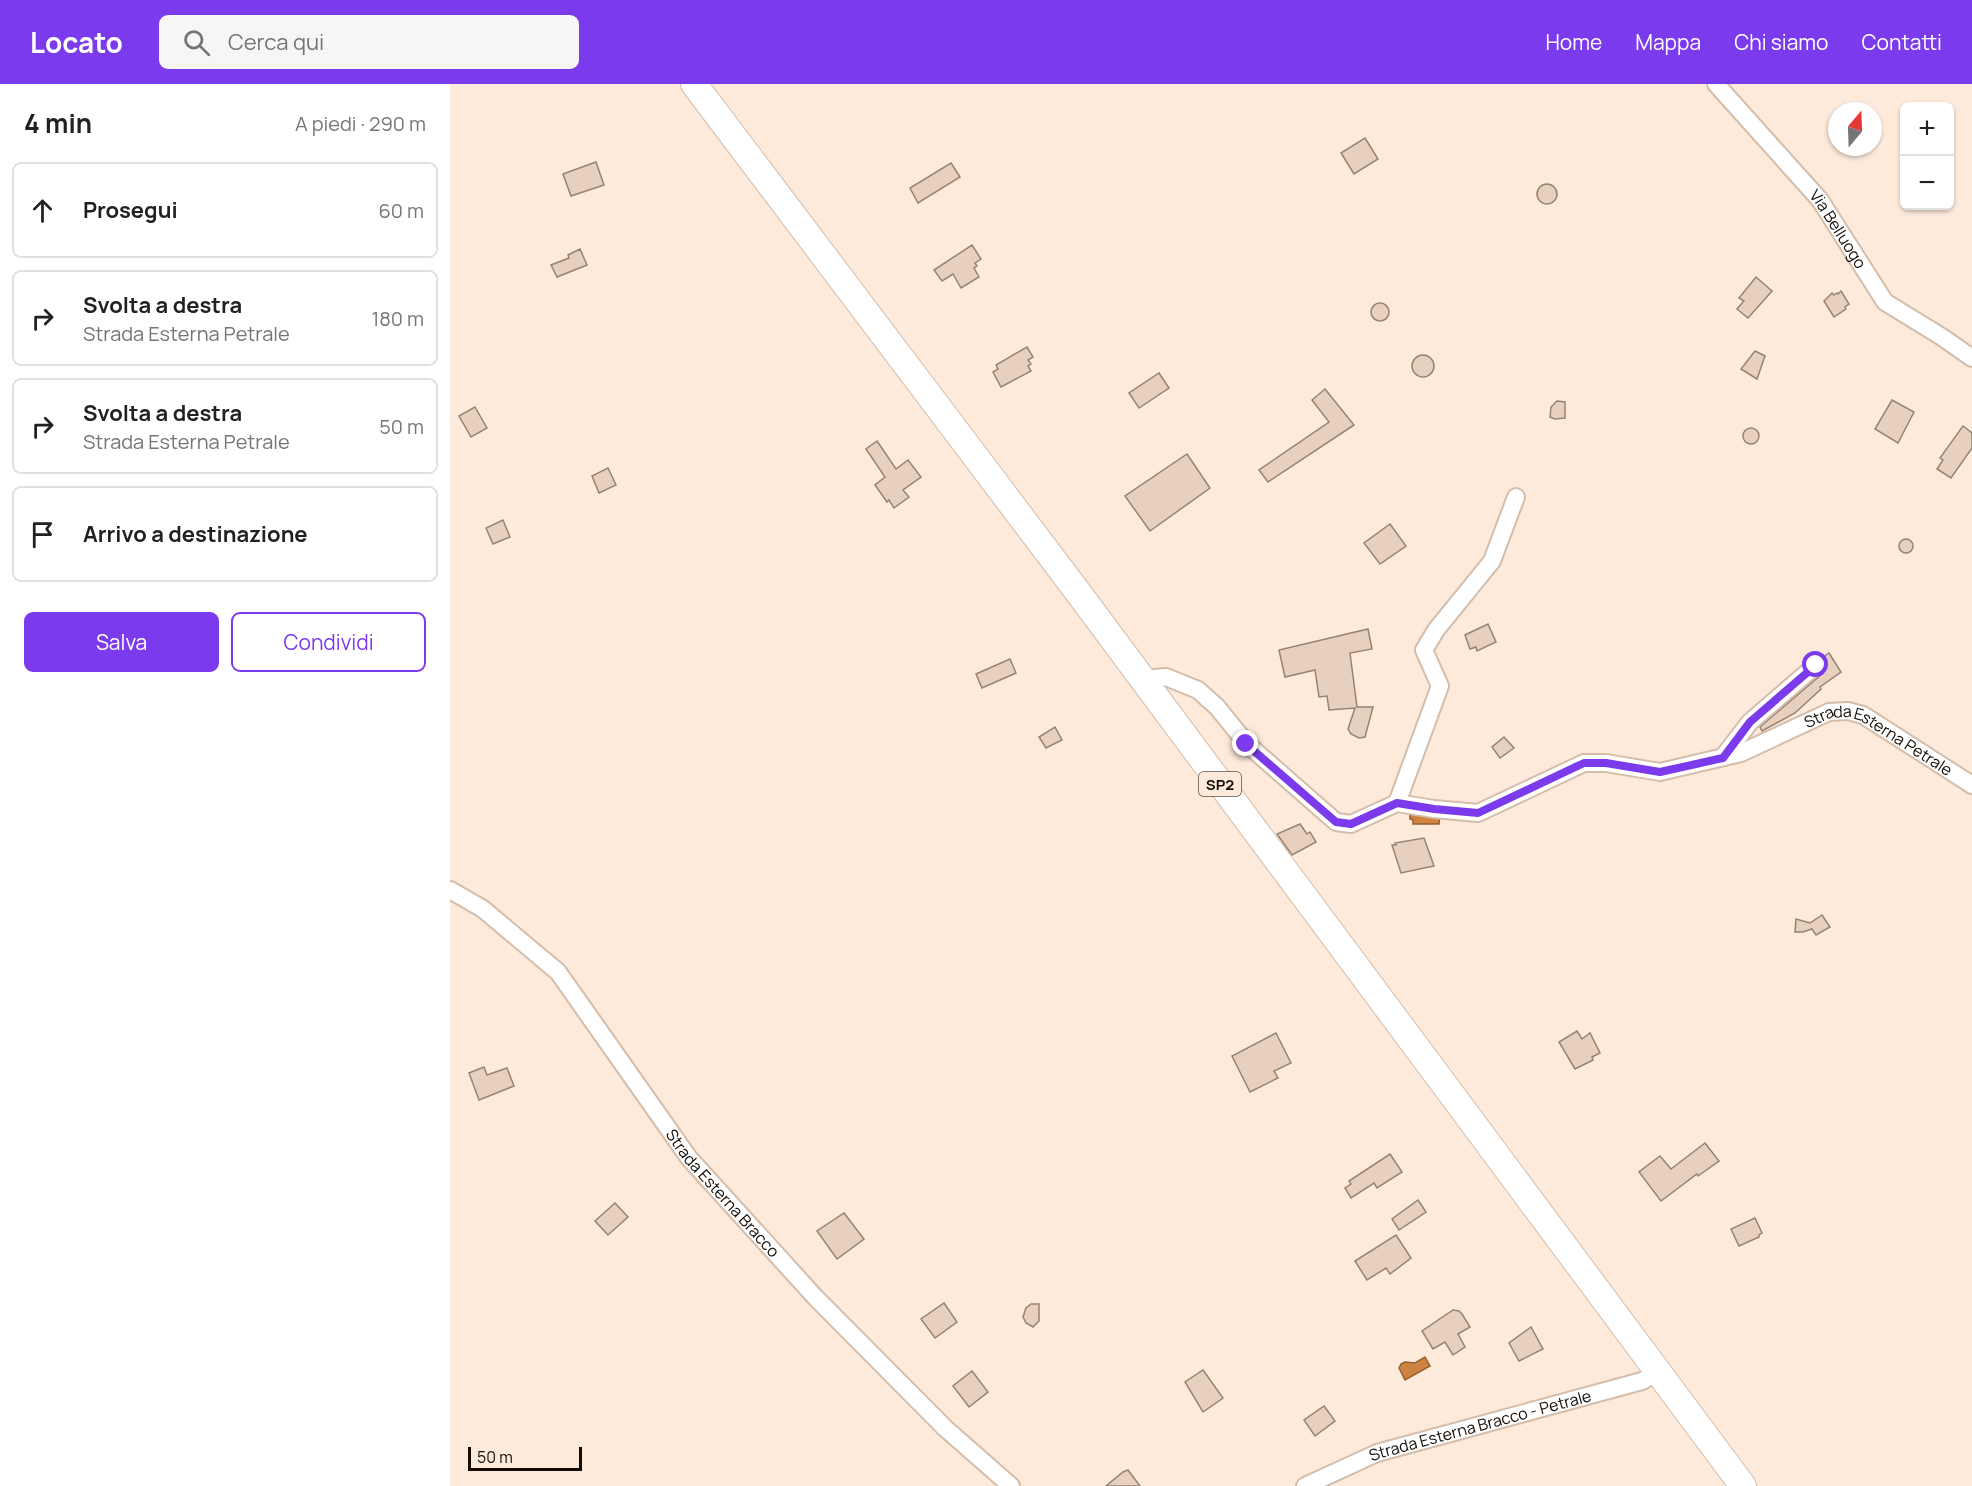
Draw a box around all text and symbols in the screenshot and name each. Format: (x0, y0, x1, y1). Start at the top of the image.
search box (159, 15, 579, 69)
text: Locato (30, 23, 123, 61)
icon: search (180, 26, 213, 59)
text: Cerca qui (228, 27, 324, 57)
text: Home (1545, 28, 1602, 56)
text: Mappa (1635, 28, 1701, 56)
text: Chi siamo (1734, 28, 1829, 56)
text: Contatti (1862, 28, 1942, 56)
north arrow (1828, 102, 1882, 156)
map controls (1900, 102, 1954, 210)
button: + (1900, 102, 1954, 156)
text: 4 min (24, 105, 92, 141)
text: A piedi · 290 m (295, 110, 426, 137)
button: − (1900, 156, 1954, 210)
street label: Via Belluogo (1805, 185, 1872, 273)
icon: ahead (26, 194, 59, 227)
text: Prosegui (83, 195, 178, 225)
text: 60 m (378, 197, 424, 224)
text: Svolta a destra (83, 290, 242, 320)
icon: right (26, 302, 59, 335)
text: 180 m (371, 305, 424, 332)
text: Strada Esterna Petrale (83, 320, 290, 347)
text: Svolta a destra (83, 398, 242, 428)
icon: right (26, 410, 59, 443)
text: 50 m (379, 413, 424, 440)
text: Strada Esterna Petrale (83, 428, 290, 455)
icon: arrive (26, 518, 59, 551)
text: Arrivo a destinazione (83, 519, 307, 549)
button: Salva (24, 612, 219, 672)
button: Condividi (231, 612, 426, 672)
route start (1802, 651, 1828, 677)
street label: Strada Esterna Petrale (1800, 700, 1957, 781)
route end (1232, 730, 1258, 756)
road number: SP2 (1199, 772, 1241, 796)
street label: Strada Esterna Bracco (661, 1124, 785, 1262)
street label: Strada Esterna Bracco - Petrale (1365, 1384, 1594, 1466)
scale bar (468, 1444, 582, 1472)
text: 50 m (477, 1446, 513, 1468)

